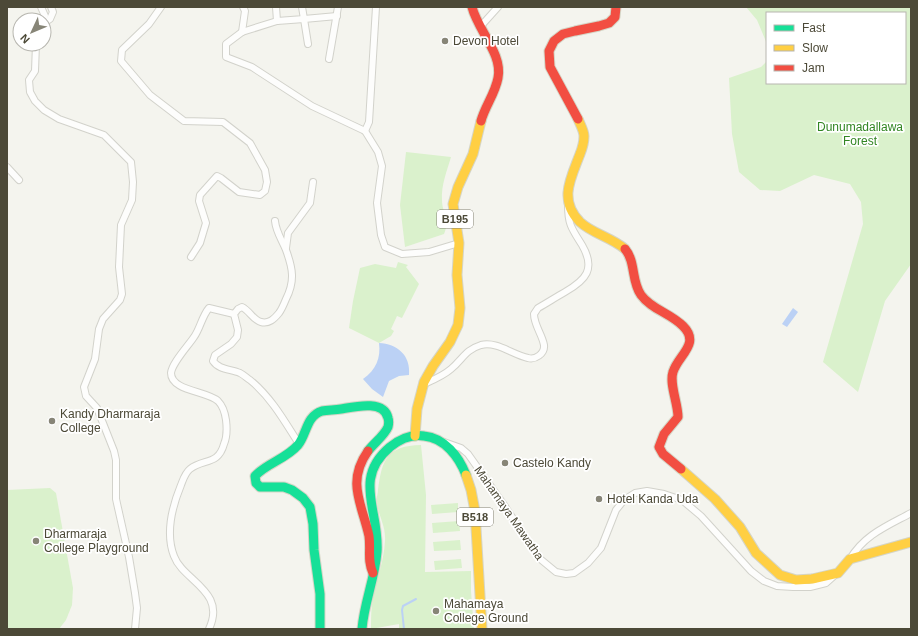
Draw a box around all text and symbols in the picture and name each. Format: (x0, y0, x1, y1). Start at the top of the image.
north arrow (12, 12, 52, 52)
legend (766, 12, 906, 84)
text: Fast (802, 21, 826, 35)
text: N (18, 32, 32, 46)
place label: Devon Hotel (453, 34, 519, 48)
marker: Devon Hotel (440, 36, 450, 46)
text: Slow (802, 41, 828, 55)
text: Jam (802, 61, 825, 75)
park label: Dunumadallawa Forest (817, 120, 903, 148)
road number: B195 (437, 210, 473, 228)
place label: Kandy Dharmaraja College (60, 407, 160, 435)
marker: Kandy Dharmaraja College (47, 416, 57, 426)
place label: Castelo Kandy (513, 456, 591, 470)
marker: Castelo Kandy (500, 458, 510, 468)
street label: Mahamaya Mawatha (471, 463, 547, 563)
place label: Hotel Kanda Uda (607, 492, 699, 506)
marker: Hotel Kanda Uda (594, 494, 604, 504)
road number: B518 (457, 508, 493, 526)
place label: Dharmaraja College Playground (44, 527, 149, 555)
marker: Dharmaraja College Playground (31, 536, 41, 546)
place label: Mahamaya College Ground (444, 597, 528, 625)
marker: Mahamaya College Ground (431, 606, 441, 616)

